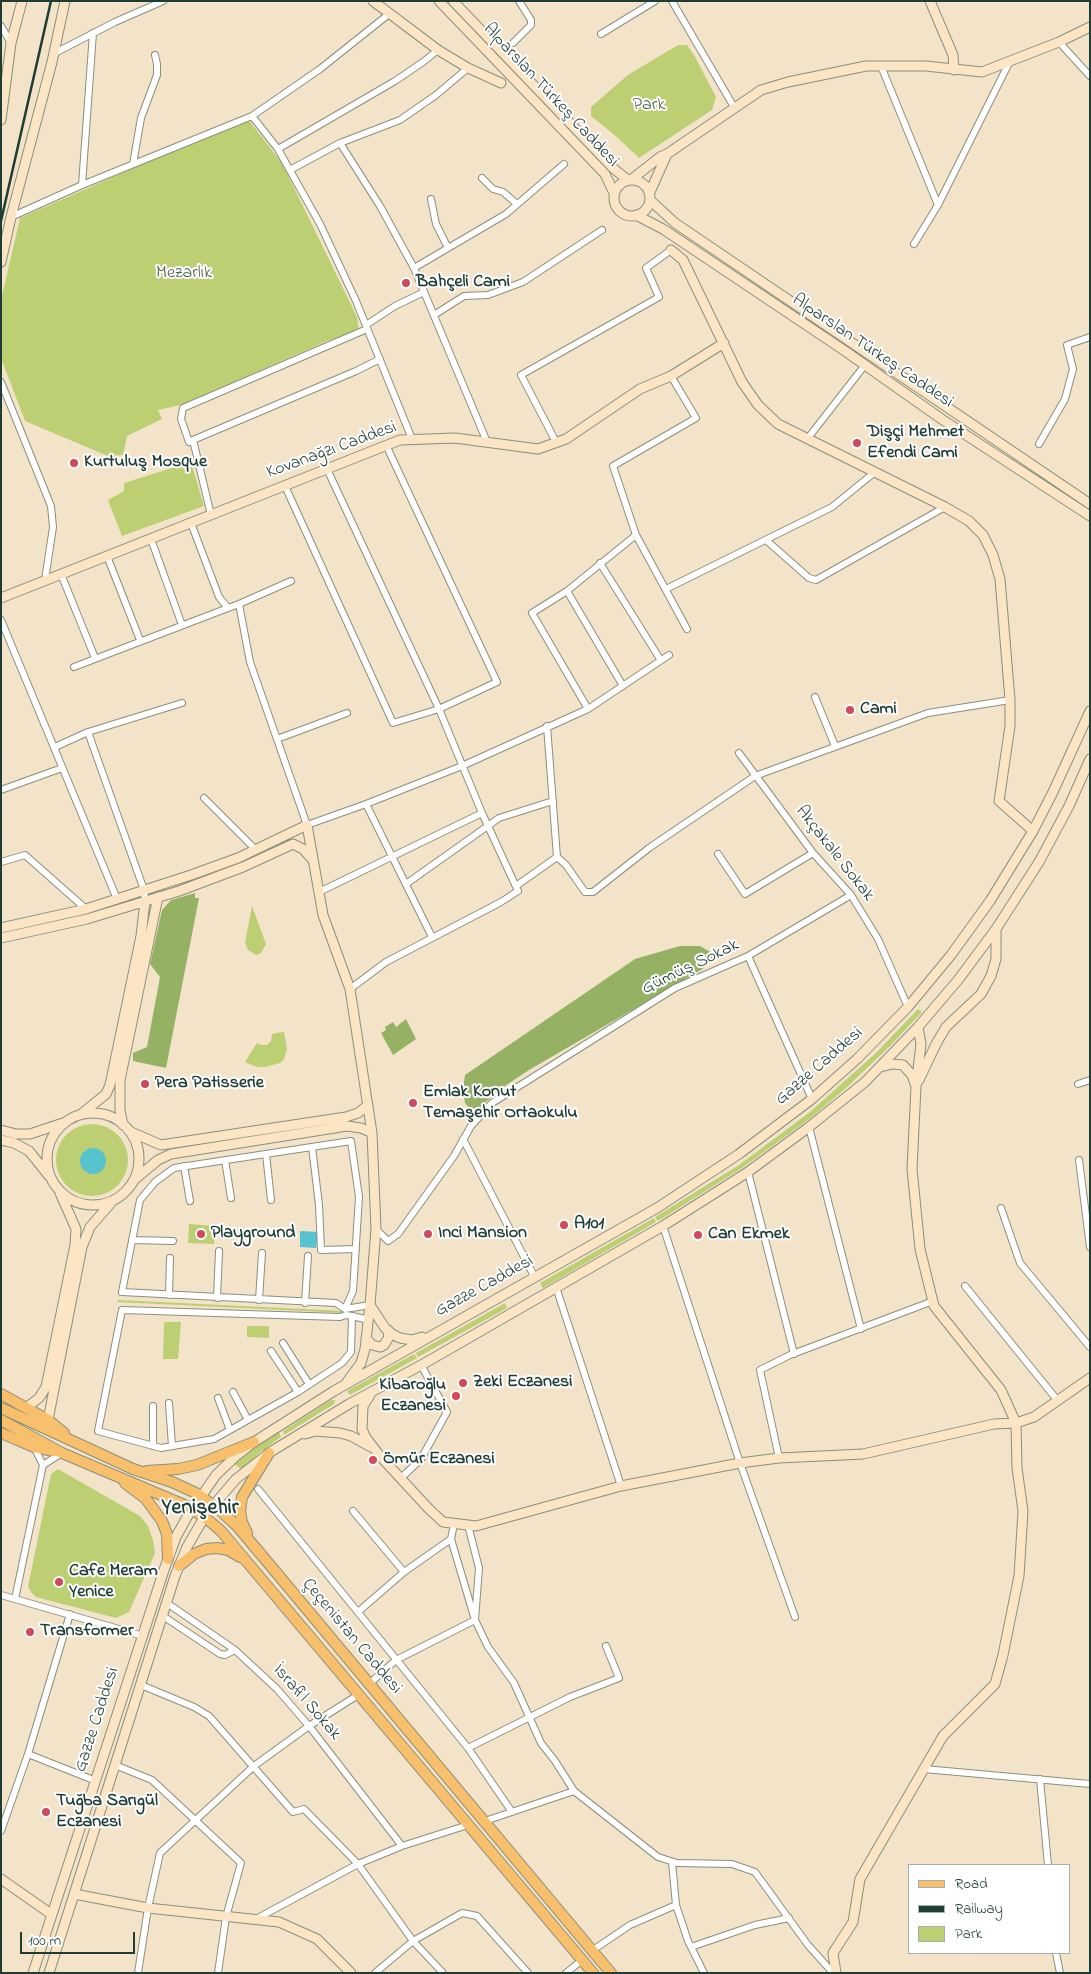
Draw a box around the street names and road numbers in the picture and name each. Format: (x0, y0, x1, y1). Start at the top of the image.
street label: Alparslan Türkeş Caddesi (477, 19, 623, 173)
street label: Alparslan Türkeş Caddesi (787, 290, 957, 414)
street label: Kovanağzı Caddesi (264, 417, 400, 485)
street label: Akçakale Sokak (790, 802, 878, 906)
street label: Gümüş Sokak (639, 935, 743, 1001)
street label: Gazze Caddesi (772, 1023, 868, 1111)
street label: Gazze Caddesi (432, 1251, 538, 1323)
street label: Çeçenistan Caddesi (296, 1575, 406, 1699)
street label: İsrafil Sokak (267, 1661, 345, 1745)
street label: Gazze Caddesi (71, 1665, 125, 1775)

